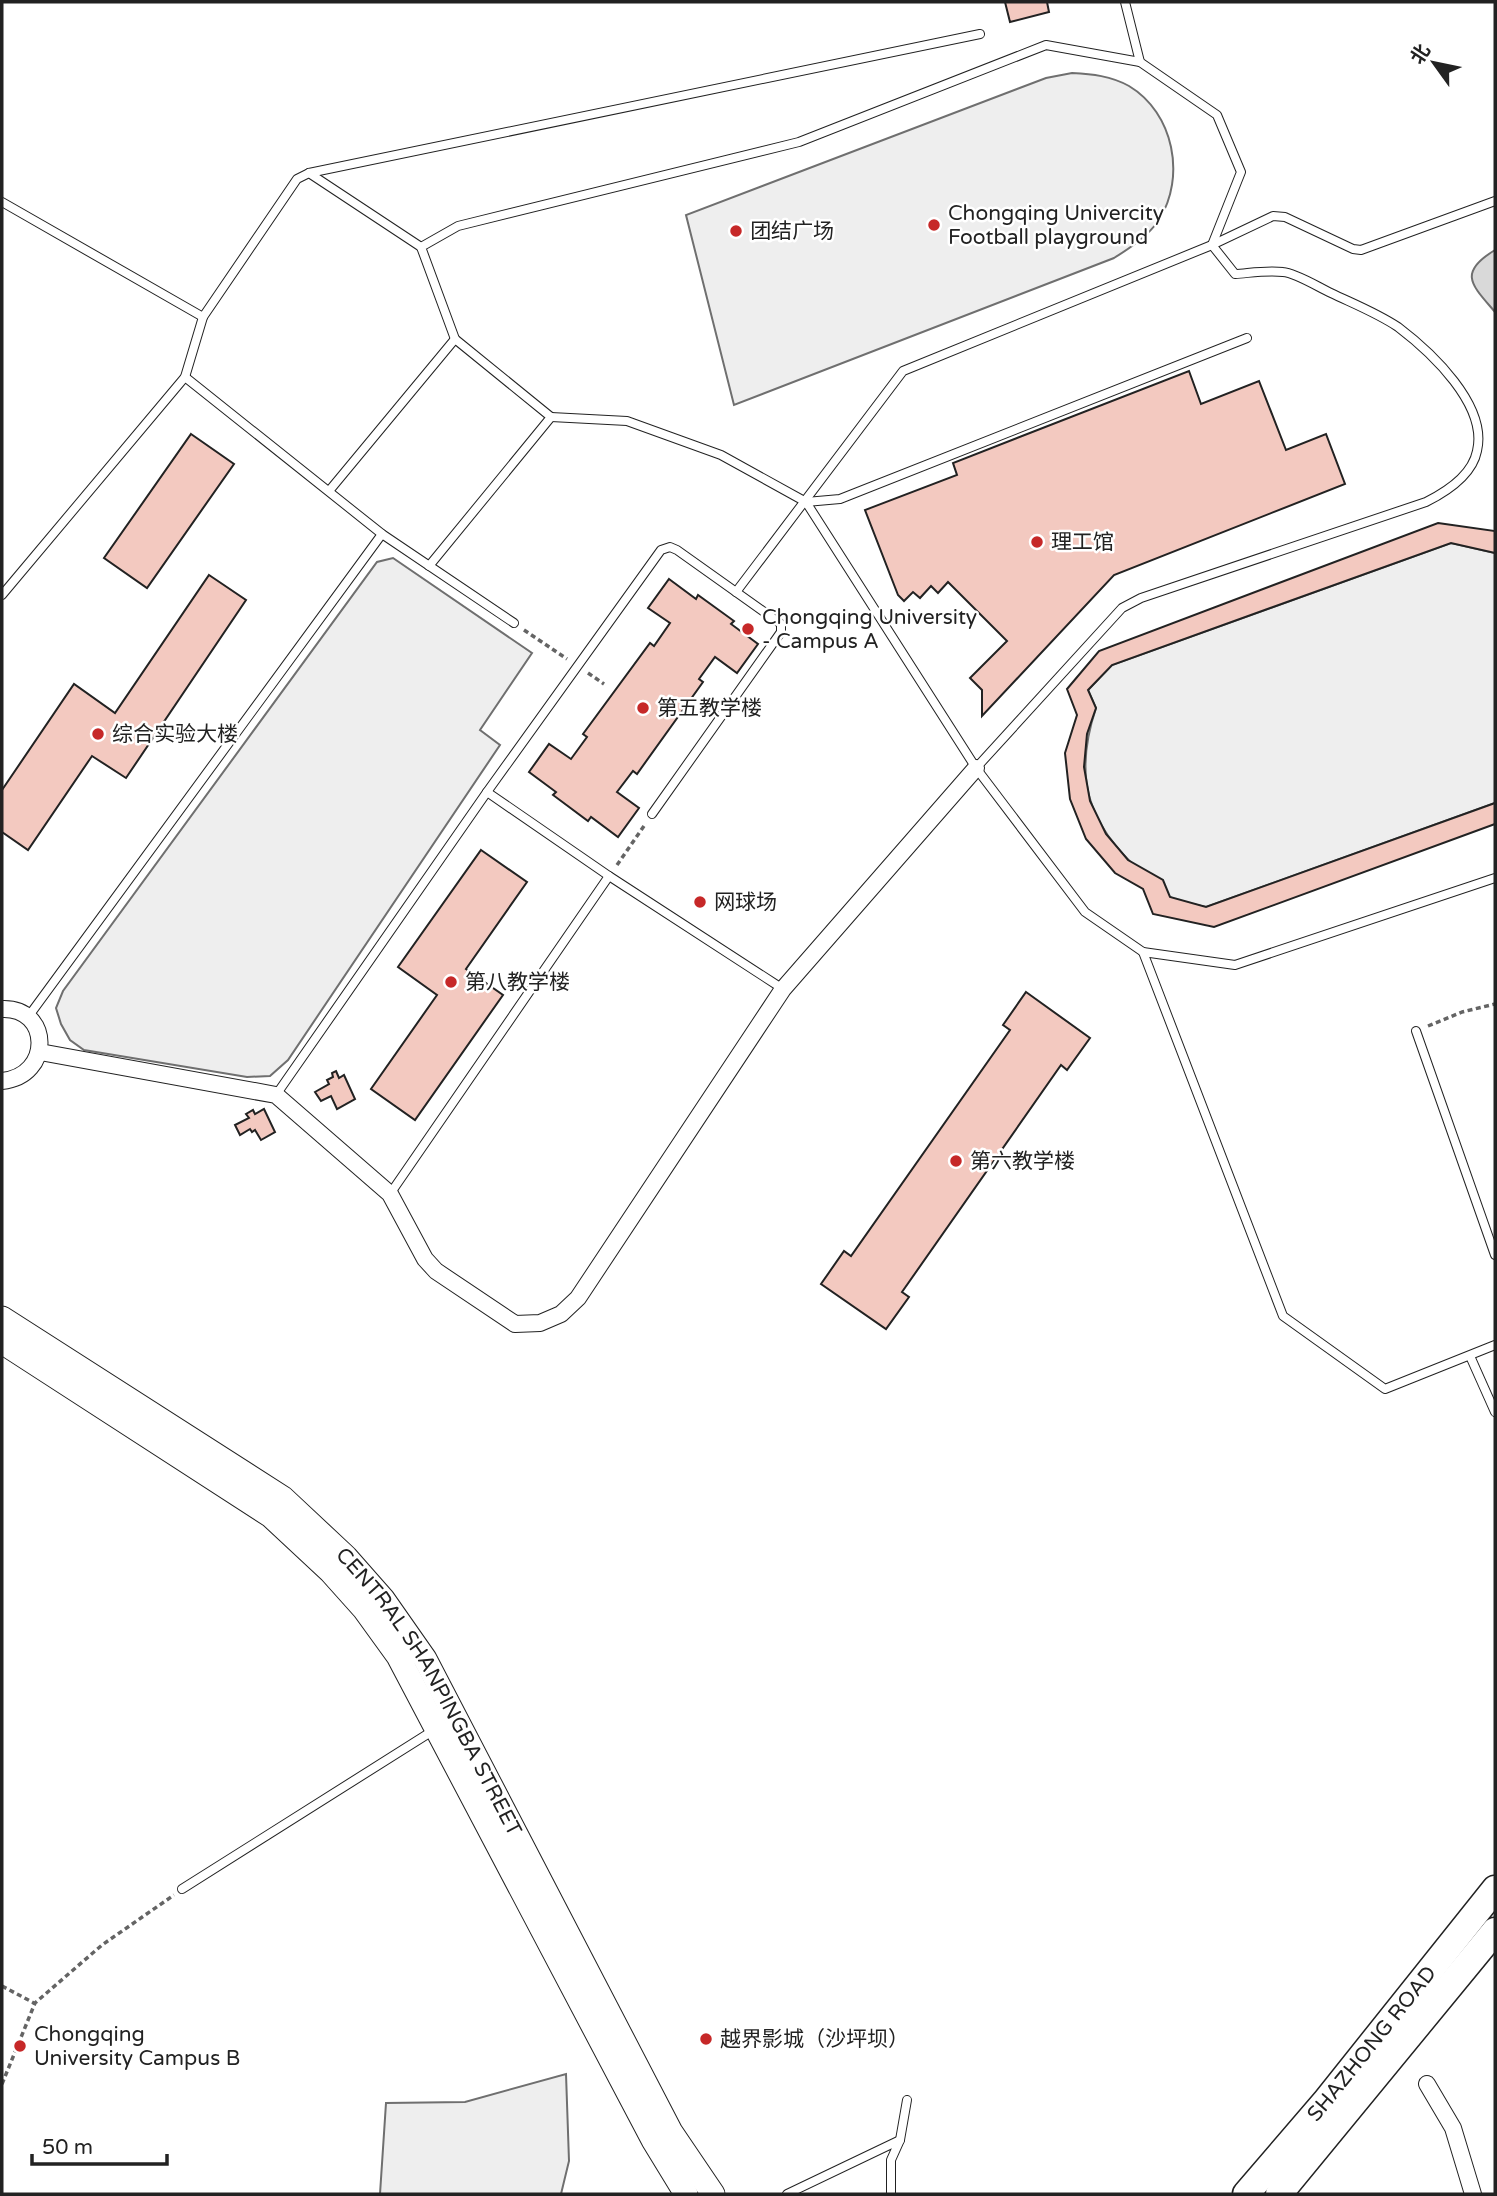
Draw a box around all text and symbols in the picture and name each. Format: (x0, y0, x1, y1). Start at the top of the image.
north arrow (1399, 28, 1469, 98)
text: 北 (1406, 40, 1435, 68)
place label: Chongqing Univercity Football playground (948, 201, 1164, 250)
marker: Chongqing Univercity Football playground (926, 217, 942, 233)
place label: 团结广场 (750, 219, 834, 244)
marker: 团结广场 (728, 223, 744, 239)
place label: 理工馆 (1051, 530, 1114, 555)
marker: 理工馆 (1029, 534, 1045, 550)
place label: Chongqing University - Campus A (762, 605, 977, 654)
marker: Chongqing University - Campus A (740, 621, 756, 637)
place label: 第五教学楼 (657, 696, 762, 721)
marker: 第五教学楼 (635, 700, 651, 716)
place label: 综合实验大楼 (112, 722, 238, 747)
marker: 综合实验大楼 (90, 726, 106, 742)
place label: 网球场 (714, 890, 777, 915)
marker: 网球场 (692, 894, 708, 910)
place label: 第八教学楼 (465, 970, 570, 995)
marker: 第八教学楼 (443, 974, 459, 990)
place label: 第六教学楼 (970, 1149, 1075, 1174)
marker: 第六教学楼 (948, 1153, 964, 1169)
street label: CENTRAL SHANPINGBA STREET (331, 1542, 527, 1840)
street label: SHAZHONG ROAD (1302, 1961, 1441, 2126)
place label: Chongqing University Campus B (34, 2022, 240, 2071)
place label: 越界影城（沙坪坝） (720, 2027, 909, 2052)
marker: 越界影城（沙坪坝） (698, 2031, 714, 2047)
marker: Chongqing University Campus B (12, 2038, 28, 2054)
scale bar (32, 2122, 166, 2166)
text: 50 m (42, 2135, 93, 2160)

